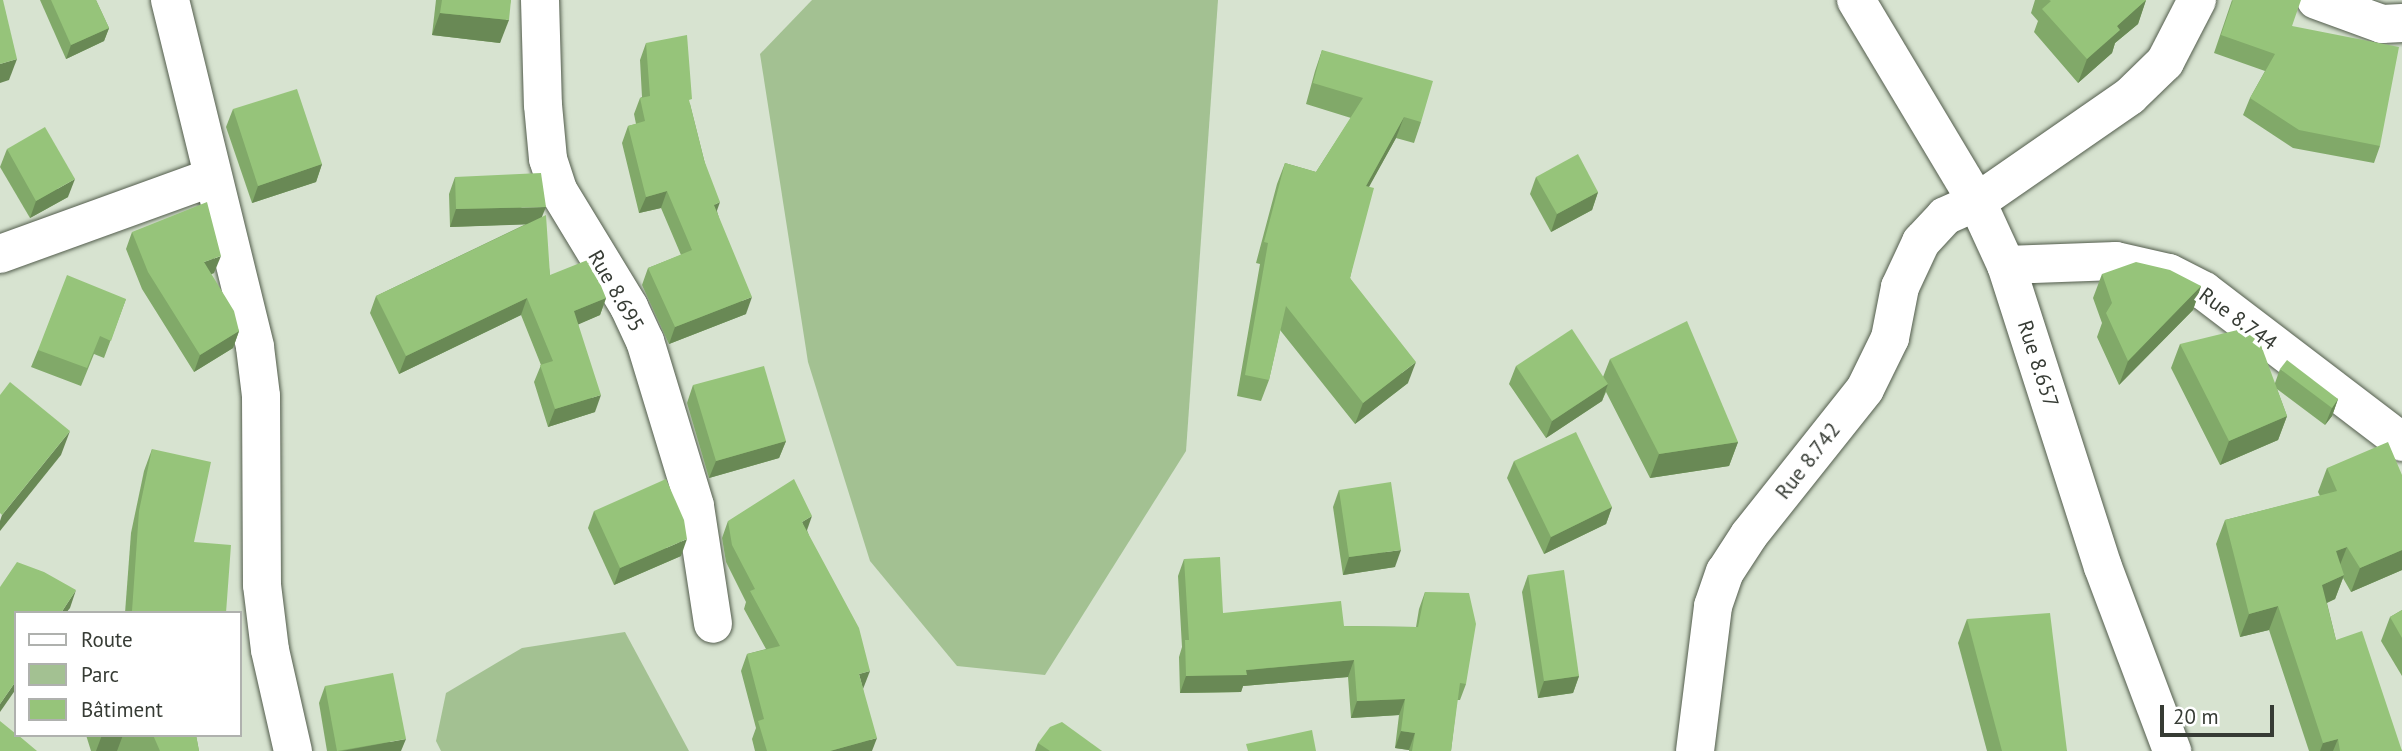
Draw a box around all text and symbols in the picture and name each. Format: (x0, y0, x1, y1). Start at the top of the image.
street label: Rue 8.695 (583, 246, 649, 336)
street label: Rue 8.744 (2194, 282, 2282, 356)
street label: Rue 8.657 (2012, 317, 2064, 411)
street label: Rue 8.742 (1770, 418, 1846, 504)
legend (14, 611, 242, 737)
text: Route (81, 626, 133, 653)
text: Parc (81, 661, 119, 688)
scale bar (2164, 692, 2278, 736)
text: Bâtiment (81, 696, 163, 723)
text: 20 m (2173, 703, 2219, 730)

